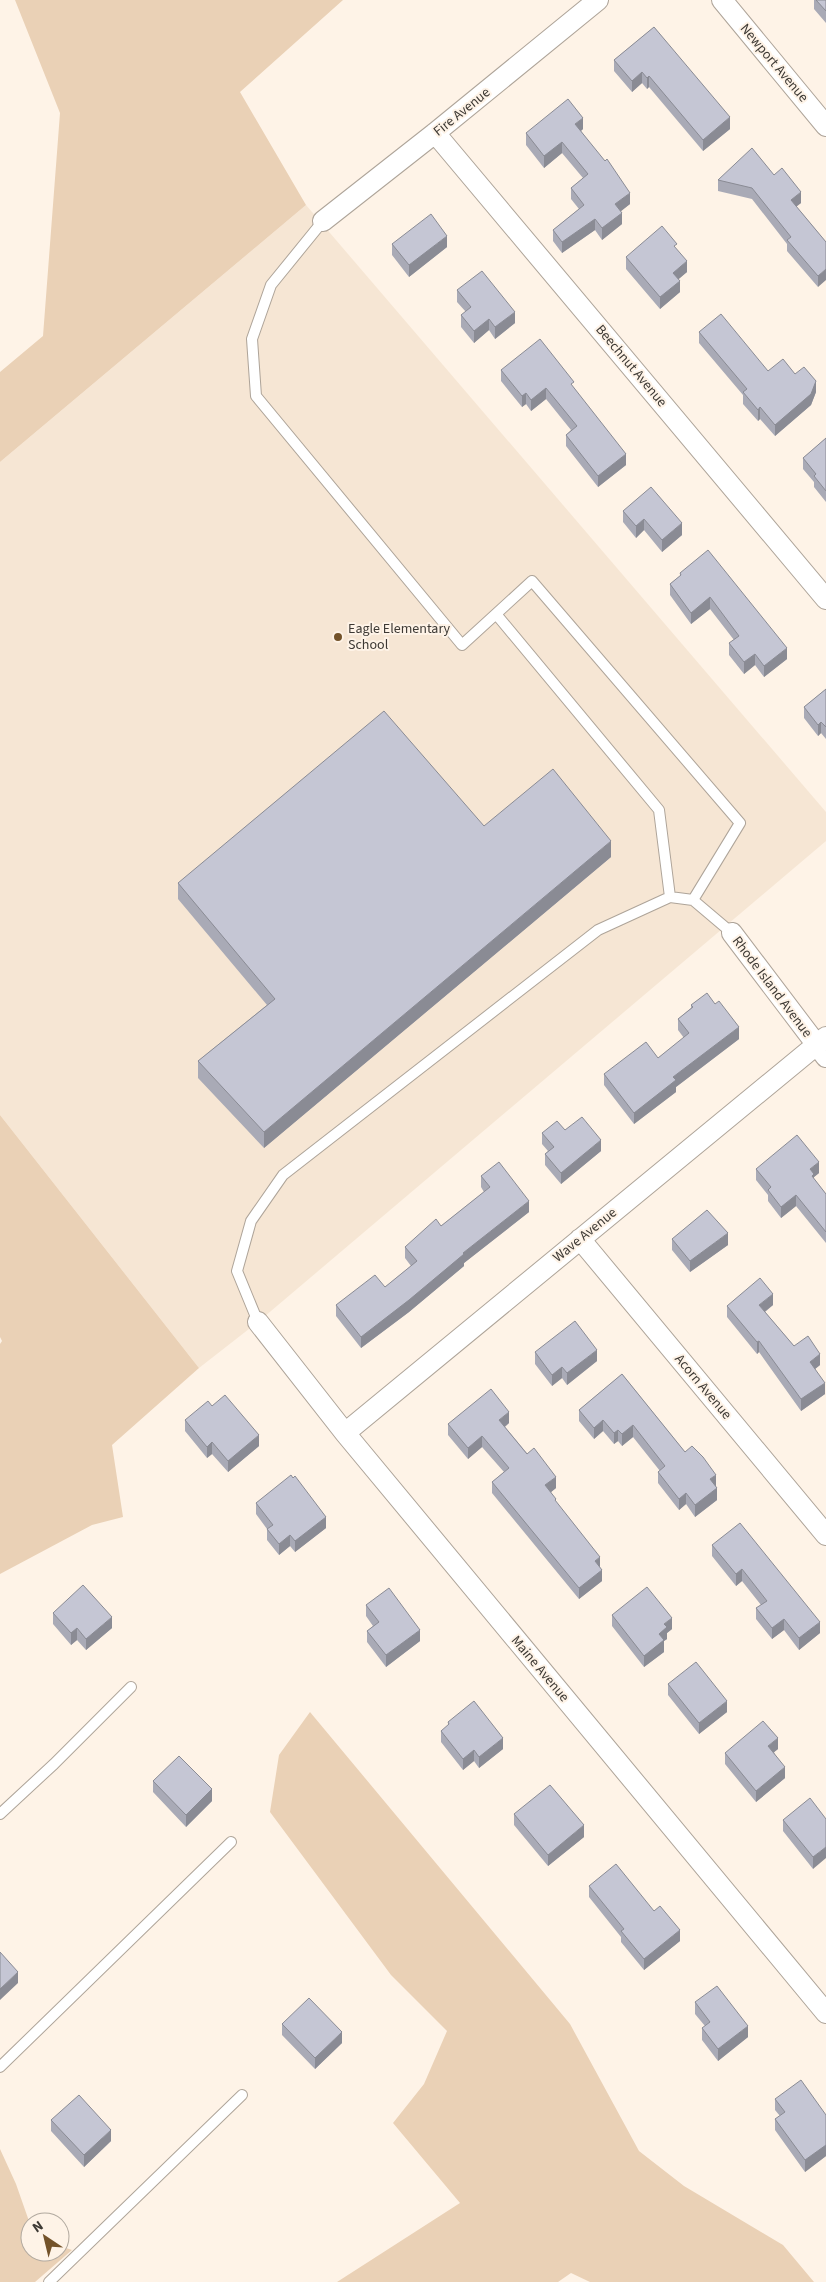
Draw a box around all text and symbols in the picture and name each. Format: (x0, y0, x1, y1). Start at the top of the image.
street label: Newport Avenue (735, 19, 813, 107)
street label: Fire Avenue (429, 83, 495, 141)
street label: Beechnut Avenue (591, 320, 672, 412)
place label: Eagle Elementary School (348, 619, 451, 655)
marker: Eagle Elementary School (332, 631, 344, 643)
street label: Rhode Island Avenue (727, 932, 817, 1042)
street label: Wave Avenue (549, 1203, 621, 1267)
street label: Acorn Avenue (670, 1350, 736, 1424)
street label: Maine Avenue (506, 1631, 574, 1707)
north arrow (20, 2212, 70, 2262)
text: N (29, 2216, 48, 2238)

